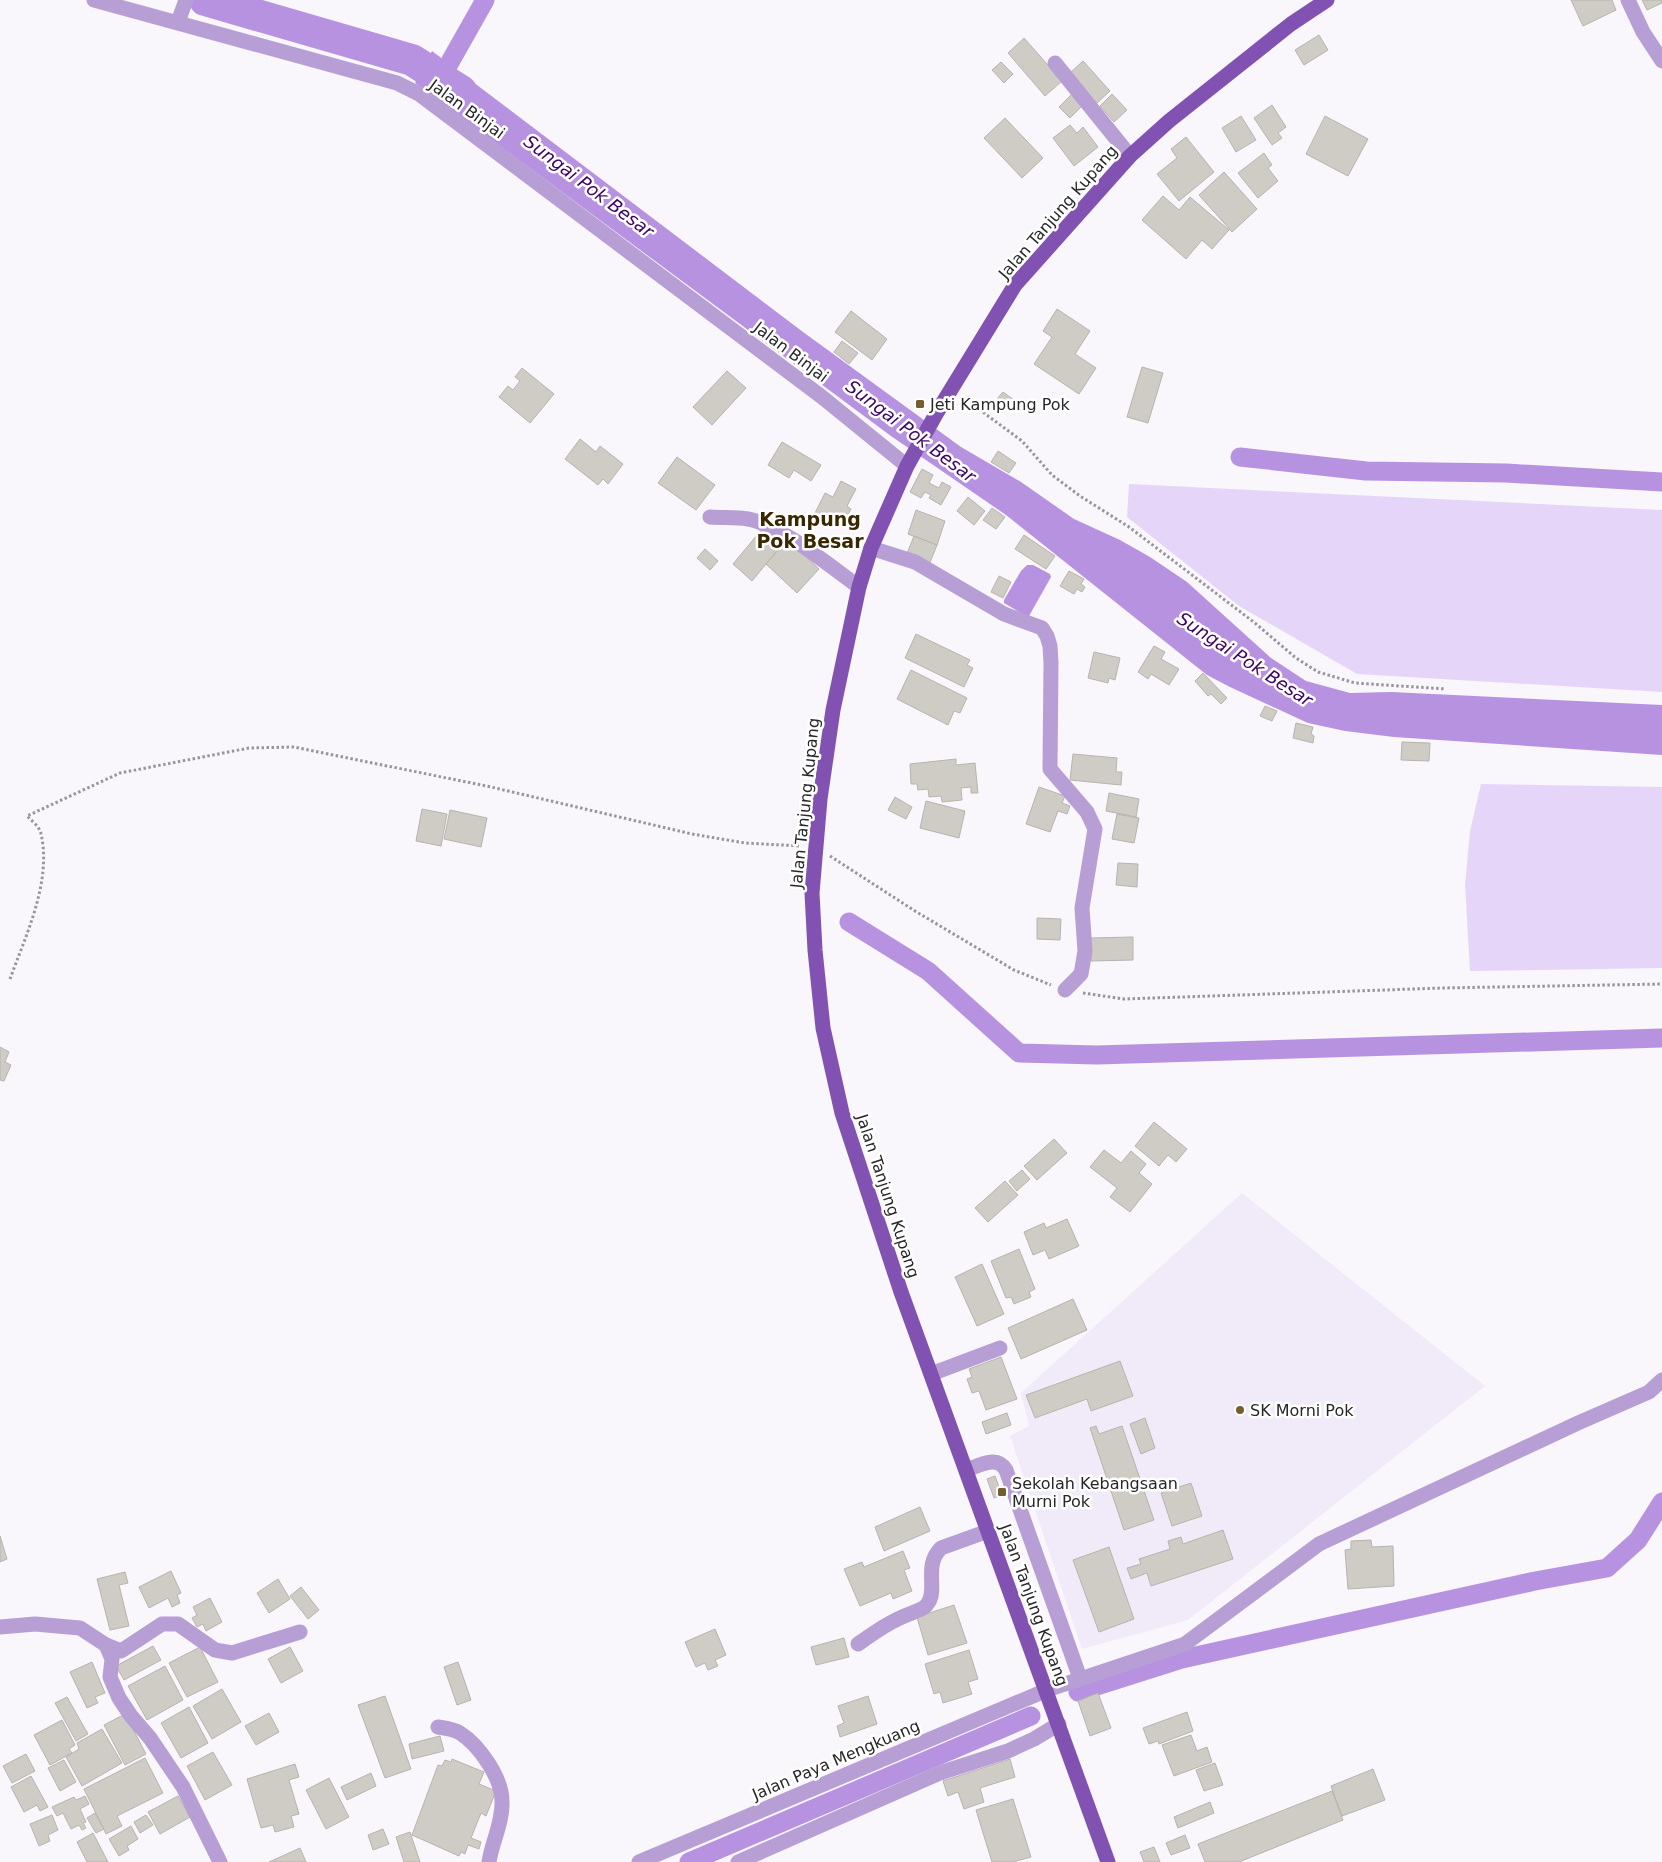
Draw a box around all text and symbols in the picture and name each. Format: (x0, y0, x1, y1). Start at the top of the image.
street label: Jalan Binjai (425, 75, 508, 143)
water label: Sungai Pok Besar (520, 130, 659, 242)
street label: Jalan Tanjung Kupang (994, 141, 1121, 284)
street label: Jalan Binjai (749, 317, 832, 386)
water label: Sungai Pok Besar (842, 375, 981, 487)
place label: Jeti Kampung Pok (929, 395, 1071, 414)
marker: Jeti Kampung Pok (914, 398, 926, 410)
district label: Kampung Pok Besar (756, 508, 864, 552)
water label: Sungai Pok Besar (1174, 608, 1318, 711)
street label: Jalan Tanjung Kupang (787, 717, 823, 890)
street label: Jalan Tanjung Kupang (852, 1111, 923, 1280)
place label: SK Morni Pok (1250, 1401, 1354, 1420)
marker: SK Morni Pok (1234, 1404, 1246, 1416)
place label: Sekolah Kebangsaan Murni Pok (1012, 1474, 1178, 1511)
marker: Sekolah Kebangsaan Murni Pok (996, 1486, 1008, 1498)
street label: Jalan Tanjung Kupang (995, 1520, 1072, 1689)
street label: Jalan Paya Mengkuang (748, 1716, 923, 1804)

